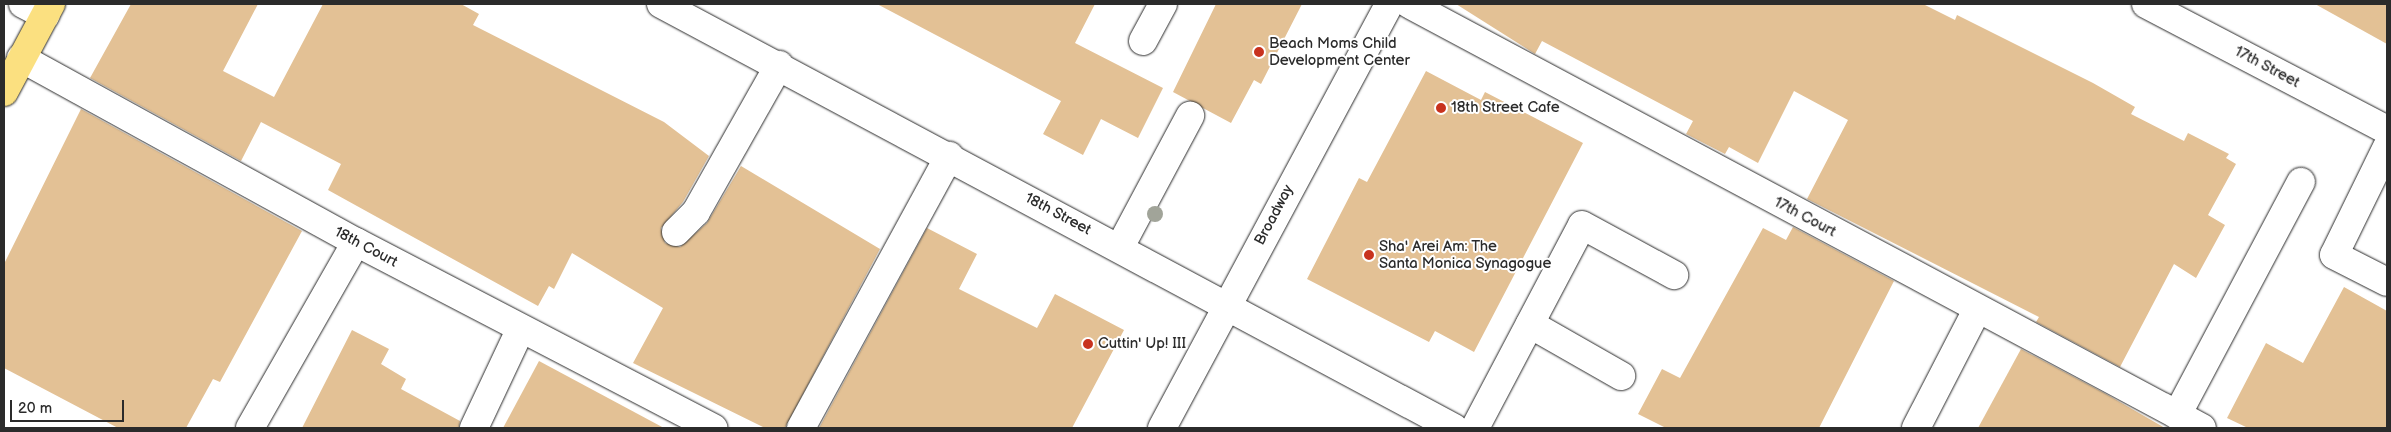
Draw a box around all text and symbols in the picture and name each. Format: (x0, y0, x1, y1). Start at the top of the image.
place label: Beach Moms Child Development Center (1269, 34, 1410, 69)
street label: 17th Street (2231, 42, 2303, 92)
marker: Beach Moms Child Development Center (1253, 46, 1265, 58)
place label: 18th Street Cafe (1451, 99, 1560, 117)
marker: 18th Street Cafe (1435, 102, 1447, 114)
street label: Broadway (1251, 182, 1297, 248)
street label: 18th Street (1022, 189, 1094, 239)
street label: 17th Court (1771, 193, 1839, 241)
street label: 18th Court (331, 223, 401, 271)
place label: Sha' Arei Am: The Santa Monica Synagogue (1379, 237, 1552, 272)
marker: Sha' Arei Am: The Santa Monica Synagogue (1363, 249, 1375, 261)
place label: Cuttin' Up! III (1098, 335, 1186, 353)
marker: Cuttin' Up! III (1082, 338, 1094, 350)
scale bar (12, 390, 126, 422)
text: 20 m (18, 399, 52, 418)

